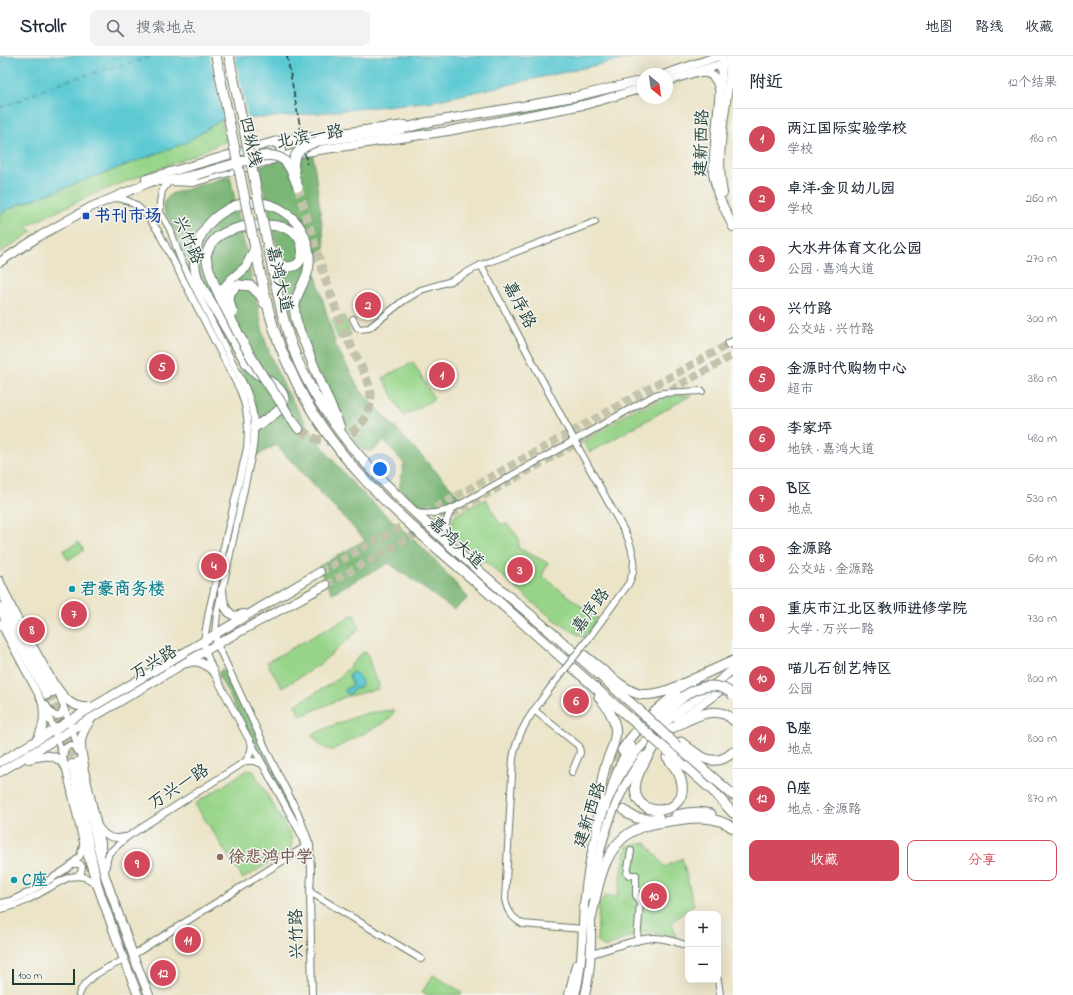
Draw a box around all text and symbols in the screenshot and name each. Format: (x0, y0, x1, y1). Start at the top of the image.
search box (90, 10, 370, 46)
text: Strollr (20, 14, 66, 41)
icon: search (104, 17, 126, 39)
text: 搜索地点 (136, 17, 196, 39)
text: 地图 (925, 17, 953, 38)
text: 路线 (975, 17, 1003, 38)
text: 收藏 (1025, 17, 1053, 38)
north arrow (637, 68, 673, 104)
text: 附近 (749, 70, 783, 95)
text: 12个结果 (1007, 73, 1057, 92)
street label: 建新西路 (688, 109, 716, 177)
street label: 四纵线 (232, 114, 268, 170)
text: 两江国际实验学校 (787, 118, 907, 140)
street label: 北滨一路 (274, 119, 346, 155)
text: 1 (760, 129, 764, 148)
text: 180 m (1029, 129, 1057, 148)
text: 学校 (787, 140, 813, 159)
text: 卓洋·金贝幼儿园 (787, 178, 895, 200)
text: 2 (759, 189, 765, 208)
text: 260 m (1026, 189, 1057, 208)
text: 学校 (787, 200, 813, 219)
place label: 书刊市场 (94, 204, 162, 229)
marker: 书刊市场 (81, 211, 91, 221)
street label: 兴竹路 (166, 212, 210, 268)
text: 大水井体育文化公园 (787, 238, 922, 260)
street label: 嘉鸿大道 (259, 243, 299, 315)
text: 3 (759, 249, 765, 268)
text: 270 m (1026, 249, 1057, 268)
text: 公园 · 嘉鸿大道 (787, 260, 874, 279)
street label: 嘉序路 (496, 277, 542, 333)
pin: 2 (355, 290, 381, 320)
text: 兴竹路 (787, 298, 832, 320)
text: 4 (759, 309, 765, 328)
text: 300 m (1027, 309, 1057, 328)
text: 公交站 · 兴竹路 (787, 320, 874, 339)
pin: 5 (149, 352, 175, 382)
text: 金源时代购物中心 (787, 358, 907, 380)
pin: 1 (429, 360, 455, 390)
text: 5 (758, 369, 766, 388)
text: 380 m (1028, 369, 1057, 388)
text: 超市 (787, 380, 813, 399)
text: 李家坪 (787, 418, 832, 440)
text: 6 (759, 429, 765, 448)
text: 480 m (1028, 429, 1057, 448)
text: 地铁 · 嘉鸿大道 (787, 440, 874, 459)
your location (370, 459, 390, 479)
text: B区 (787, 478, 812, 500)
text: 7 (759, 489, 765, 508)
text: 530 m (1025, 489, 1057, 508)
text: 地点 (787, 500, 813, 519)
street label: 嘉鸿大道 (422, 511, 490, 575)
text: 金源路 (787, 538, 832, 560)
text: 8 (760, 549, 764, 568)
text: 610 m (1028, 549, 1057, 568)
pin: 4 (201, 551, 227, 581)
pin: 3 (507, 555, 533, 585)
text: 公交站 · 金源路 (787, 560, 874, 579)
place label: 君豪商务楼 (80, 577, 165, 602)
street label: 嘉序路 (566, 583, 616, 639)
marker: 君豪商务楼 (67, 584, 77, 594)
text: 重庆市江北区教师进修学院 (787, 598, 967, 620)
pin: 7 (61, 599, 87, 629)
text: 9 (760, 609, 764, 628)
text: 730 m (1027, 609, 1057, 628)
pin: 8 (19, 615, 45, 645)
text: 大学 · 万兴一路 (787, 620, 874, 639)
street label: 万兴路 (126, 639, 182, 687)
text: 喵儿石创艺特区 (787, 658, 892, 680)
text: 10 (757, 669, 767, 688)
text: 800 m (1028, 669, 1057, 688)
text: 公园 (787, 680, 813, 699)
pin: 6 (563, 686, 589, 716)
text: B座 (787, 718, 812, 740)
text: 11 (758, 729, 766, 748)
text: 800 m (1028, 729, 1057, 748)
text: 地点 (787, 740, 813, 759)
street label: 万兴一路 (144, 758, 214, 816)
text: A座 (787, 778, 811, 800)
street label: 建新西路 (568, 779, 612, 851)
text: 12 (757, 789, 767, 808)
text: 870 m (1028, 789, 1057, 808)
text: 地点 · 金源路 (787, 800, 861, 819)
button: 收藏 (749, 840, 899, 881)
button: 分享 (907, 840, 1057, 881)
place label: 徐悲鸿中学 (228, 845, 313, 870)
pin: 9 (124, 849, 150, 879)
marker: 徐悲鸿中学 (215, 852, 225, 862)
place label: C座 (22, 868, 48, 893)
marker: C座 (9, 875, 19, 885)
pin: 10 (641, 881, 667, 911)
street label: 兴竹路 (284, 908, 310, 960)
map controls (685, 911, 721, 983)
button: + (685, 911, 721, 947)
pin: 11 (175, 925, 201, 955)
button: − (685, 947, 721, 983)
pin: 12 (150, 958, 176, 988)
scale bar (12, 967, 75, 986)
text: 100 m (18, 968, 42, 984)

